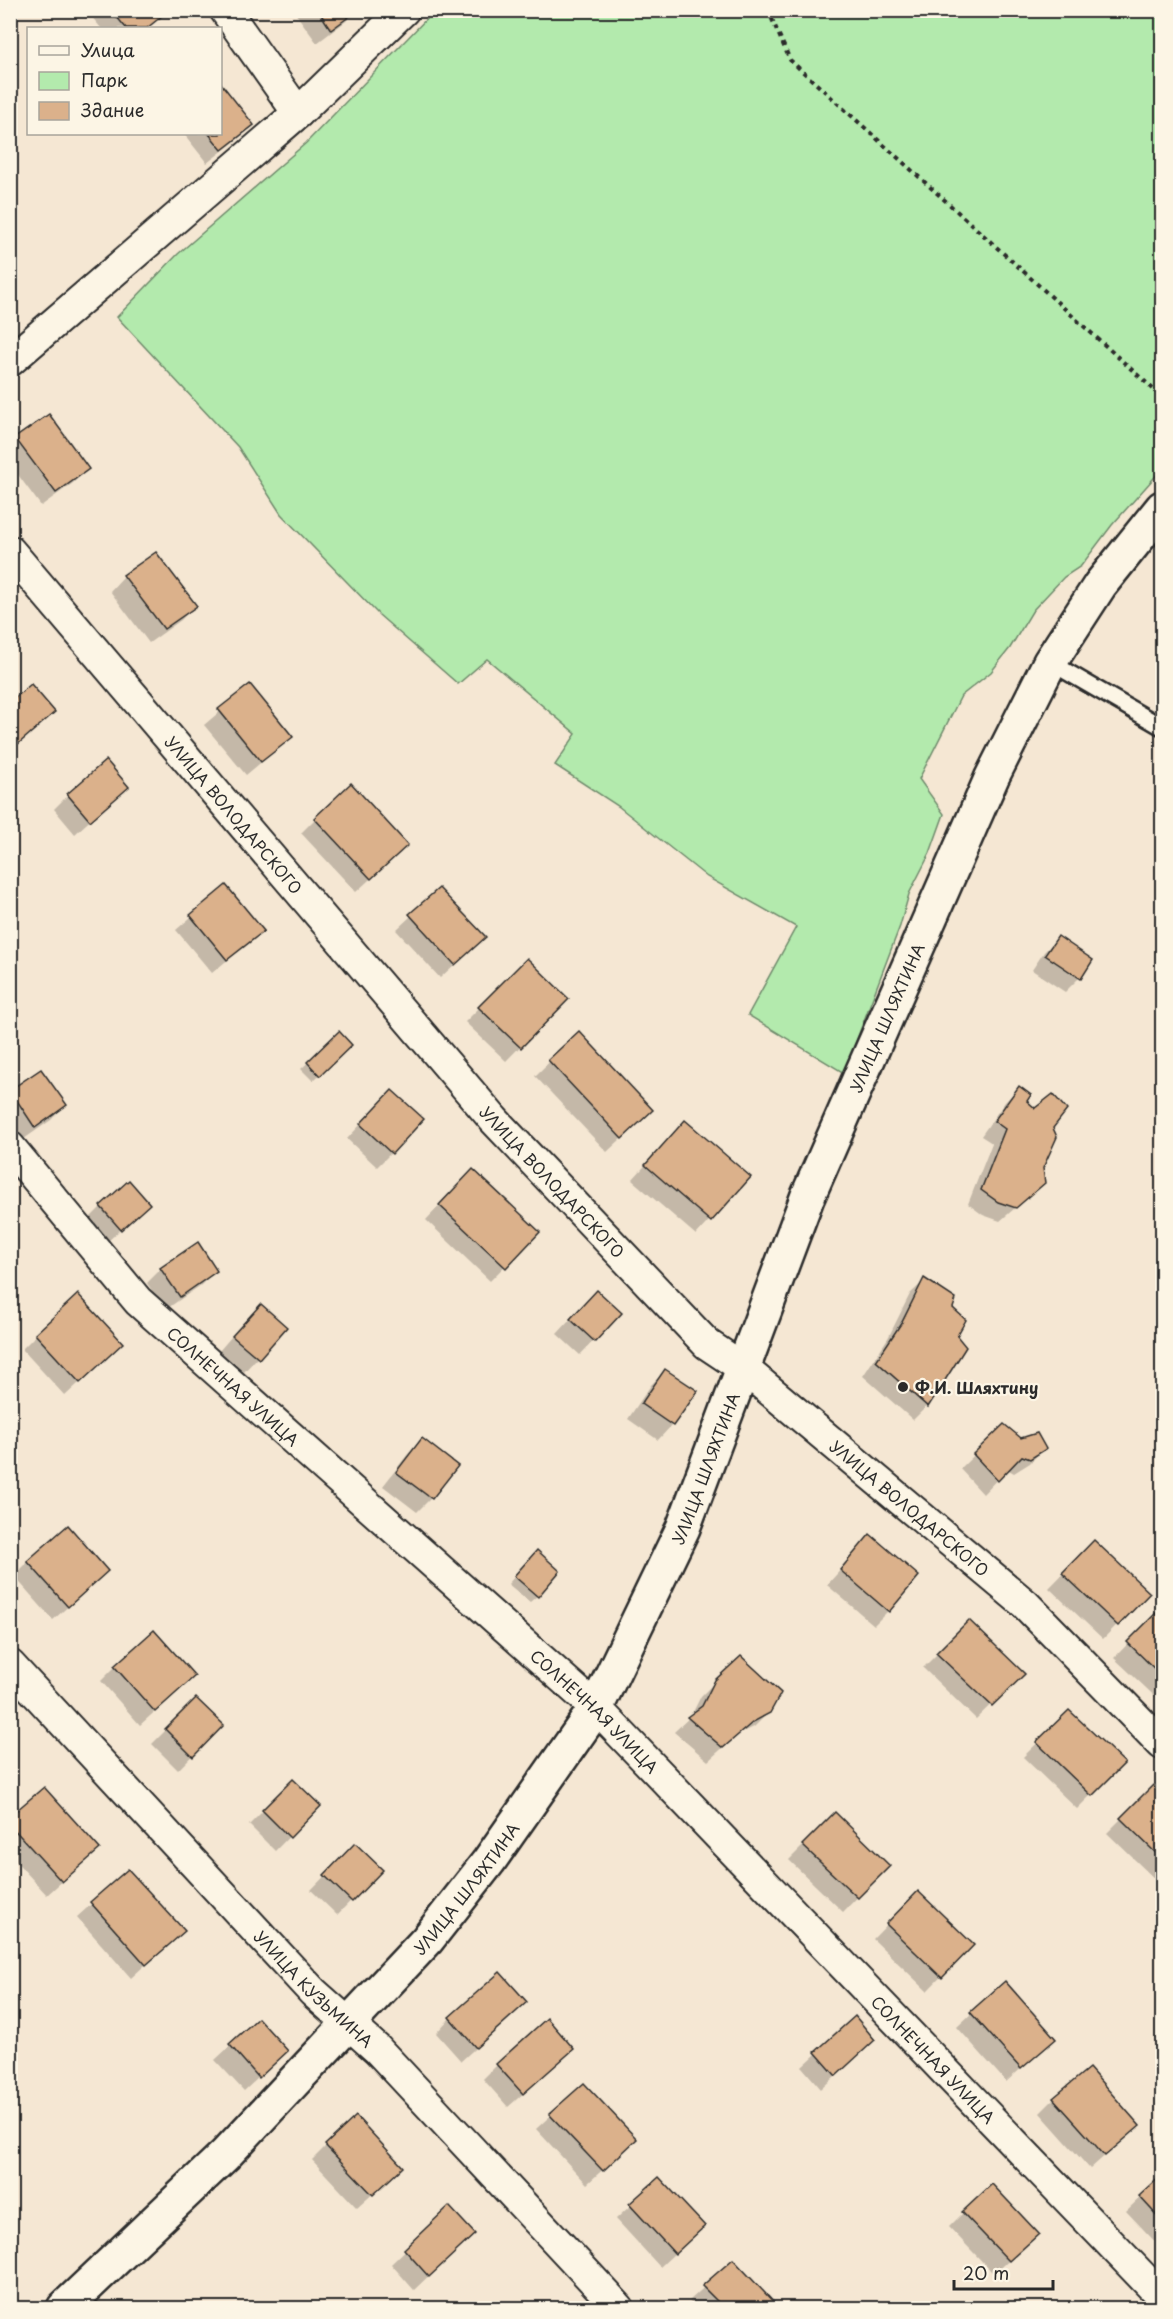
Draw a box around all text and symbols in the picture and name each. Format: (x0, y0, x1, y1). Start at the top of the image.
legend (27, 27, 222, 135)
text: Улица (81, 36, 135, 63)
text: Парк (81, 66, 128, 93)
text: Здание (81, 96, 144, 123)
street label: УЛИЦА ВОЛОДАРСКОГО (160, 730, 308, 899)
street label: УЛИЦА ШЛЯХТИНА (843, 939, 930, 1096)
street label: УЛИЦА ВОЛОДАРСКОГО (475, 1100, 631, 1263)
street label: СОЛНЕЧНАЯ УЛИЦА (162, 1321, 305, 1451)
place label: Ф.И. Шляхтину (915, 1375, 1038, 1399)
marker: Ф.И. Шляхтину (896, 1380, 910, 1394)
street label: УЛИЦА ШЛЯХТИНА (665, 1389, 745, 1548)
street label: УЛИЦА ВОЛОДАРСКОГО (825, 1434, 995, 1581)
street label: СОЛНЕЧНАЯ УЛИЦА (525, 1643, 664, 1778)
street label: УЛИЦА ШЛЯХТИНА (408, 1817, 524, 1959)
street label: УЛИЦА КУЗЬМИНА (249, 1924, 379, 2052)
street label: СОЛНЕЧНАЯ УЛИЦА (866, 1990, 1001, 2129)
scale bar (954, 2253, 1053, 2291)
text: 20 m (963, 2259, 1009, 2286)

